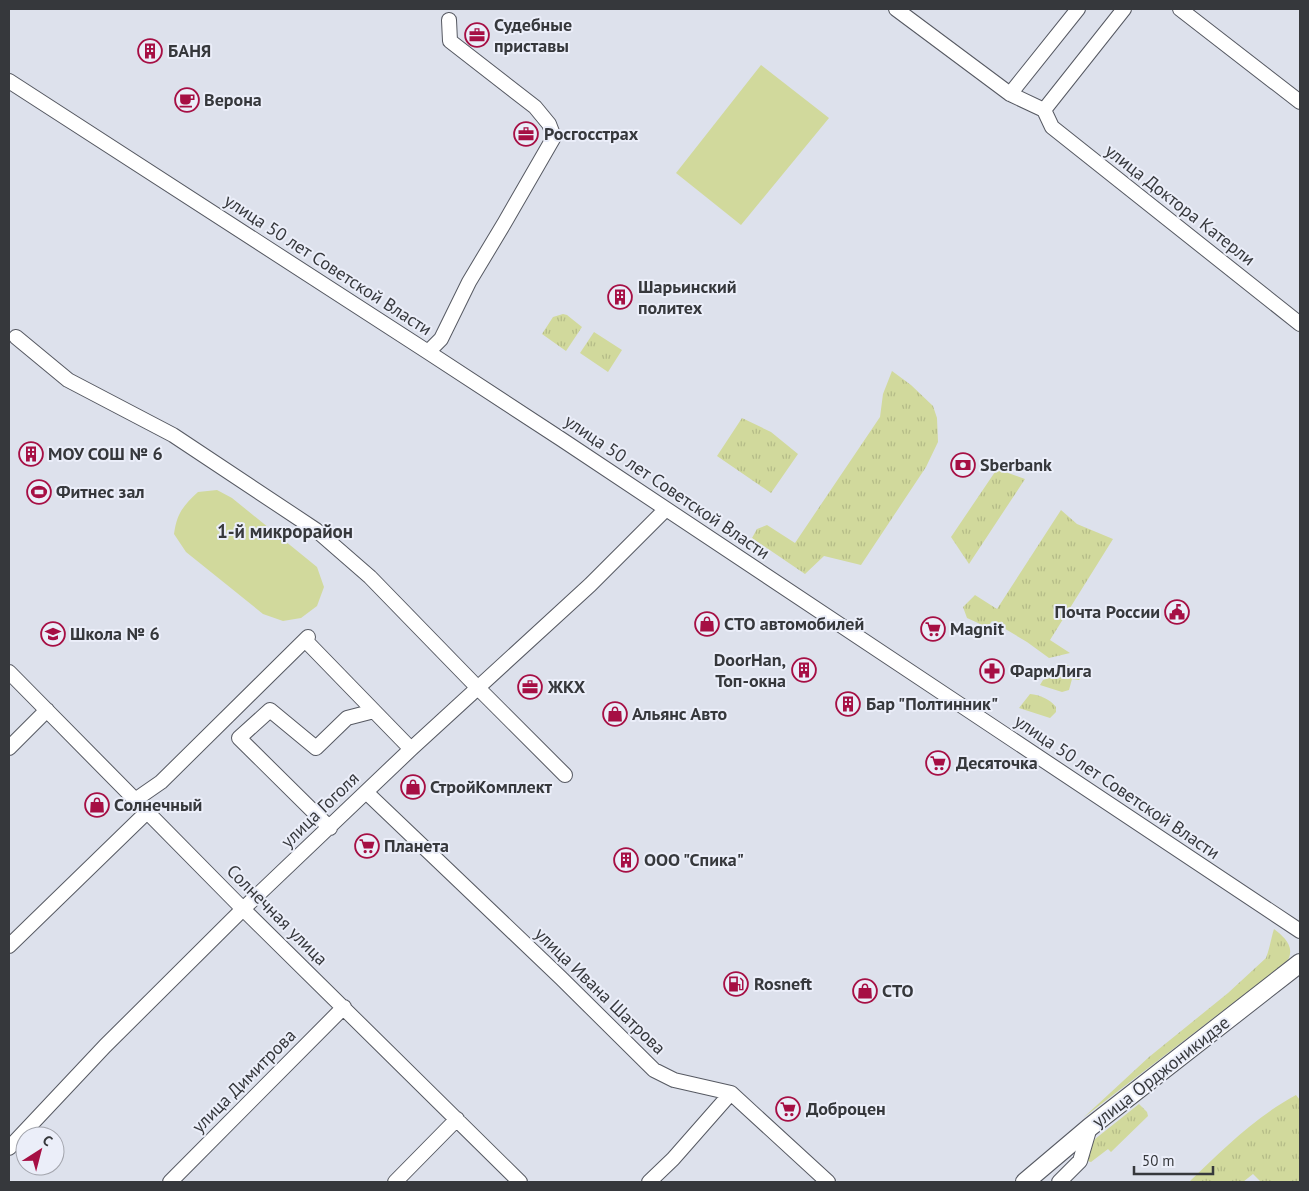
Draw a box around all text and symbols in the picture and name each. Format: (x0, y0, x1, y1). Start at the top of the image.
place label: Судебные приставы (494, 13, 572, 57)
office icon: Судебные приставы (464, 22, 490, 48)
building icon: БАНЯ (137, 38, 163, 64)
place label: БАНЯ (168, 39, 211, 62)
cafe icon: Верона (174, 87, 200, 113)
place label: Верона (204, 88, 262, 111)
office icon: Росгосстрах (513, 121, 539, 147)
place label: Росгосстрах (544, 122, 639, 145)
street label: улица Доктора Катерли (1101, 139, 1260, 270)
street label: улица 50 лет Советской Власти (220, 189, 436, 340)
place label: Шарьинский политех (638, 275, 737, 319)
building icon: Шарьинский политех (607, 284, 633, 310)
street label: улица 50 лет Советской Власти (560, 409, 774, 564)
building icon: МОУ СОШ № 6 (18, 441, 44, 467)
place label: МОУ СОШ № 6 (48, 442, 163, 465)
bank icon: Sberbank (950, 452, 976, 478)
place label: Sberbank (980, 453, 1052, 476)
sports icon: Фитнес зал (26, 479, 52, 505)
place label: Фитнес зал (56, 480, 145, 503)
district label: 1-й микрорайон (217, 519, 353, 543)
public building icon: Почта России (1164, 599, 1190, 625)
place label: Почта России (1055, 600, 1160, 623)
shop icon: СТО автомобилей (694, 611, 720, 637)
place label: СТО автомобилей (724, 612, 864, 635)
supermarket icon: Magnit (920, 616, 946, 642)
place label: Magnit (950, 617, 1005, 640)
school or university icon: Школа № 6 (40, 621, 66, 647)
place label: Школа № 6 (70, 622, 160, 645)
place label: DoorHan, Топ-окна (714, 648, 786, 692)
building icon: DoorHan, Топ-окна (791, 657, 817, 683)
pharmacy icon: ФармЛига (979, 658, 1005, 684)
place label: ФармЛига (1010, 659, 1092, 682)
office icon: ЖКХ (517, 674, 543, 700)
place label: ЖКХ (547, 675, 586, 698)
building icon: Бар "Полтинник" (835, 691, 861, 717)
place label: Бар "Полтинник" (866, 692, 998, 715)
shop icon: Альянс Авто (602, 701, 628, 727)
place label: Альянс Авто (632, 702, 728, 725)
street label: улица 50 лет Советской Власти (1010, 709, 1224, 864)
supermarket icon: Десяточка (925, 750, 951, 776)
place label: Десяточка (956, 751, 1038, 774)
street label: улица Гоголя (276, 767, 364, 853)
shop icon: СтройКомплект (400, 774, 426, 800)
place label: СтройКомплект (430, 775, 553, 798)
shop icon: Солнечный (84, 792, 110, 818)
place label: Солнечный (114, 793, 202, 816)
supermarket icon: Планета (354, 833, 380, 859)
place label: Планета (384, 834, 449, 857)
building icon: ООО "Спика" (613, 847, 639, 873)
place label: ООО "Спика" (644, 848, 744, 871)
street label: Солнечная улица (222, 859, 333, 970)
street label: улица Ивана Шатрова (530, 922, 671, 1059)
fuel station icon: Rosneft (723, 971, 749, 997)
place label: Rosneft (754, 972, 813, 995)
shop icon: СТО (852, 978, 878, 1004)
place label: СТО (882, 979, 914, 1002)
street label: улица Орджоникидзе (1087, 1011, 1234, 1133)
street label: улица Димитрова (187, 1024, 301, 1138)
supermarket icon: Доброцен (775, 1096, 801, 1122)
place label: Доброцен (806, 1097, 886, 1120)
north arrow (15, 1126, 65, 1176)
text: С (39, 1131, 56, 1150)
scale bar (1134, 1144, 1213, 1176)
text: 50 m (1142, 1151, 1175, 1170)

